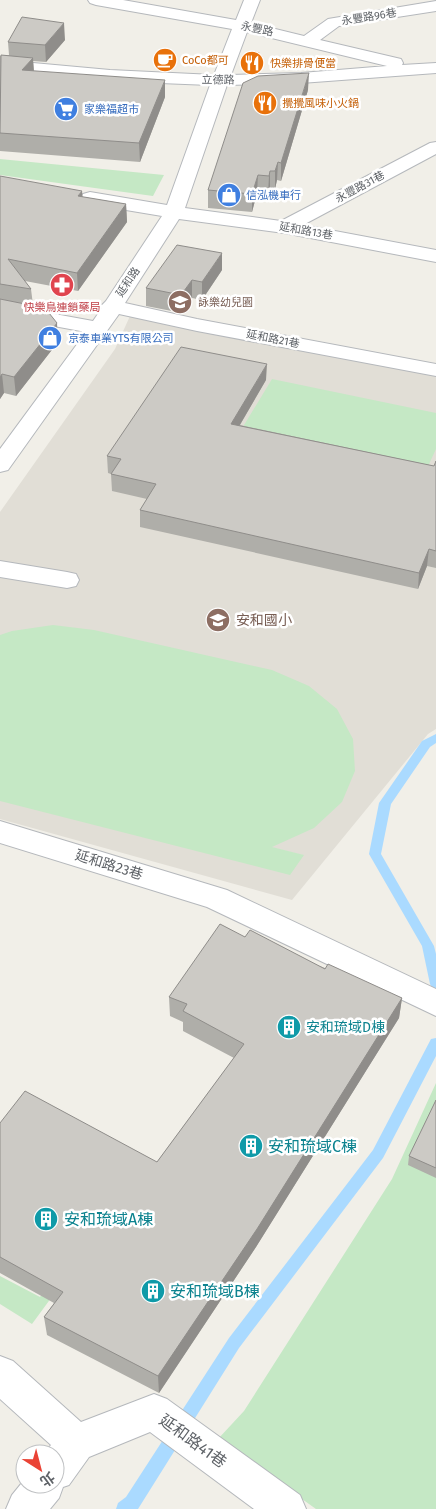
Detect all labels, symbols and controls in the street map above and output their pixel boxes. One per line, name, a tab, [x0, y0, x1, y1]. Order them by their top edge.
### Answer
street label: 永豐路96巷	[341, 6, 397, 28]
street label: 永豐路	[240, 19, 274, 39]
cafe icon: CoCo都可	[152, 47, 178, 73]
restaurant icon: 快樂排骨便當	[239, 50, 265, 76]
place label: CoCo都可	[182, 54, 229, 67]
place label: 快樂排骨便當	[270, 57, 336, 70]
street label: 立德路	[201, 73, 235, 87]
restaurant icon: 攪攪風味小火鍋	[252, 90, 278, 116]
supermarket icon: 家樂福超市	[53, 96, 79, 122]
place label: 攪攪風味小火鍋	[282, 97, 359, 110]
place label: 家樂福超市	[84, 103, 139, 116]
street label: 永豐路31巷	[333, 169, 387, 205]
shop icon: 信泓機車行	[216, 182, 242, 208]
place label: 信泓機車行	[246, 189, 301, 202]
street label: 延和路13巷	[278, 220, 334, 242]
street label: 延和路	[113, 265, 143, 299]
pharmacy icon: 快樂鳥連鎖藥局	[49, 272, 75, 298]
school or university icon: 詠樂幼兒園	[167, 289, 193, 315]
place label: 詠樂幼兒園	[198, 296, 253, 309]
place label: 快樂鳥連鎖藥局	[24, 301, 101, 314]
shop icon: 京泰車業YTS有限公司	[37, 325, 63, 351]
street label: 延和路21巷	[245, 327, 301, 351]
place label: 京泰車業YTS有限公司	[68, 332, 174, 345]
school or university icon: 安和國小	[205, 607, 231, 633]
place label: 安和國小	[236, 612, 292, 629]
street label: 延和路23巷	[73, 847, 145, 883]
building icon: 安和琉域D棟	[276, 1014, 302, 1040]
place label: 安和琉域D棟	[306, 1019, 385, 1036]
building icon: 安和琉域C棟	[238, 1133, 264, 1159]
place label: 安和琉域C棟	[268, 1137, 357, 1156]
building icon: 安和琉域A棟	[33, 1206, 59, 1232]
place label: 安和琉域A棟	[64, 1210, 153, 1229]
building icon: 安和琉域B棟	[140, 1278, 166, 1304]
place label: 安和琉域B棟	[170, 1282, 260, 1301]
street label: 延和路41巷	[156, 1410, 230, 1472]
north arrow	[15, 1444, 65, 1494]
text: 北	[37, 1468, 58, 1490]

